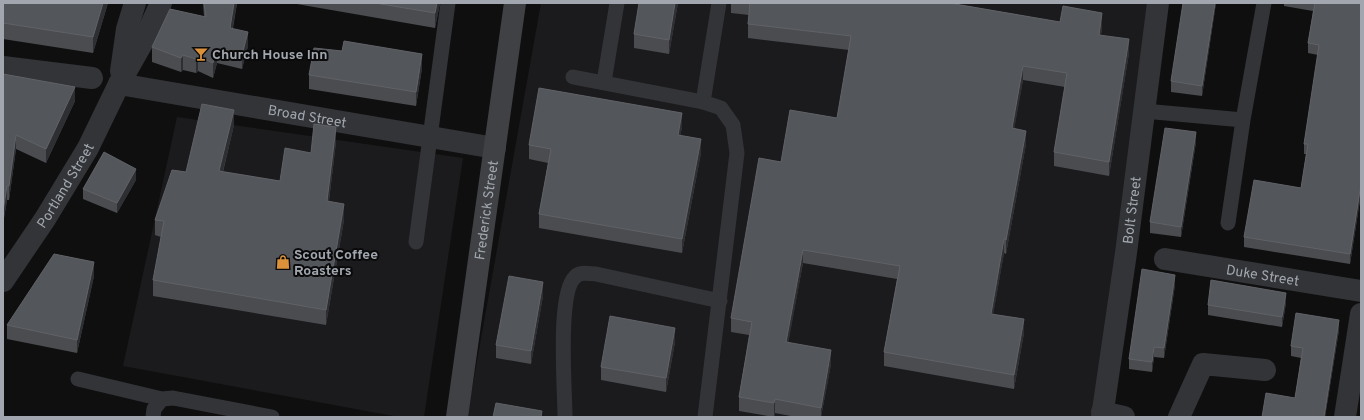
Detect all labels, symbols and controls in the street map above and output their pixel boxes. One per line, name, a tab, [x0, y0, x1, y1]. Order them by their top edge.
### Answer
bar icon: Church House Inn	[193, 46, 209, 62]
place label: Church House Inn	[212, 47, 328, 64]
street label: Broad Street	[266, 102, 348, 133]
street label: Portland Street	[34, 141, 99, 232]
street label: Frederick Street	[472, 159, 503, 261]
street label: Bolt Street	[1120, 175, 1146, 245]
place label: Scout Coffee Roasters	[294, 247, 378, 280]
shop icon: Scout Coffee Roasters	[275, 254, 291, 270]
street label: Duke Street	[1225, 262, 1300, 291]

